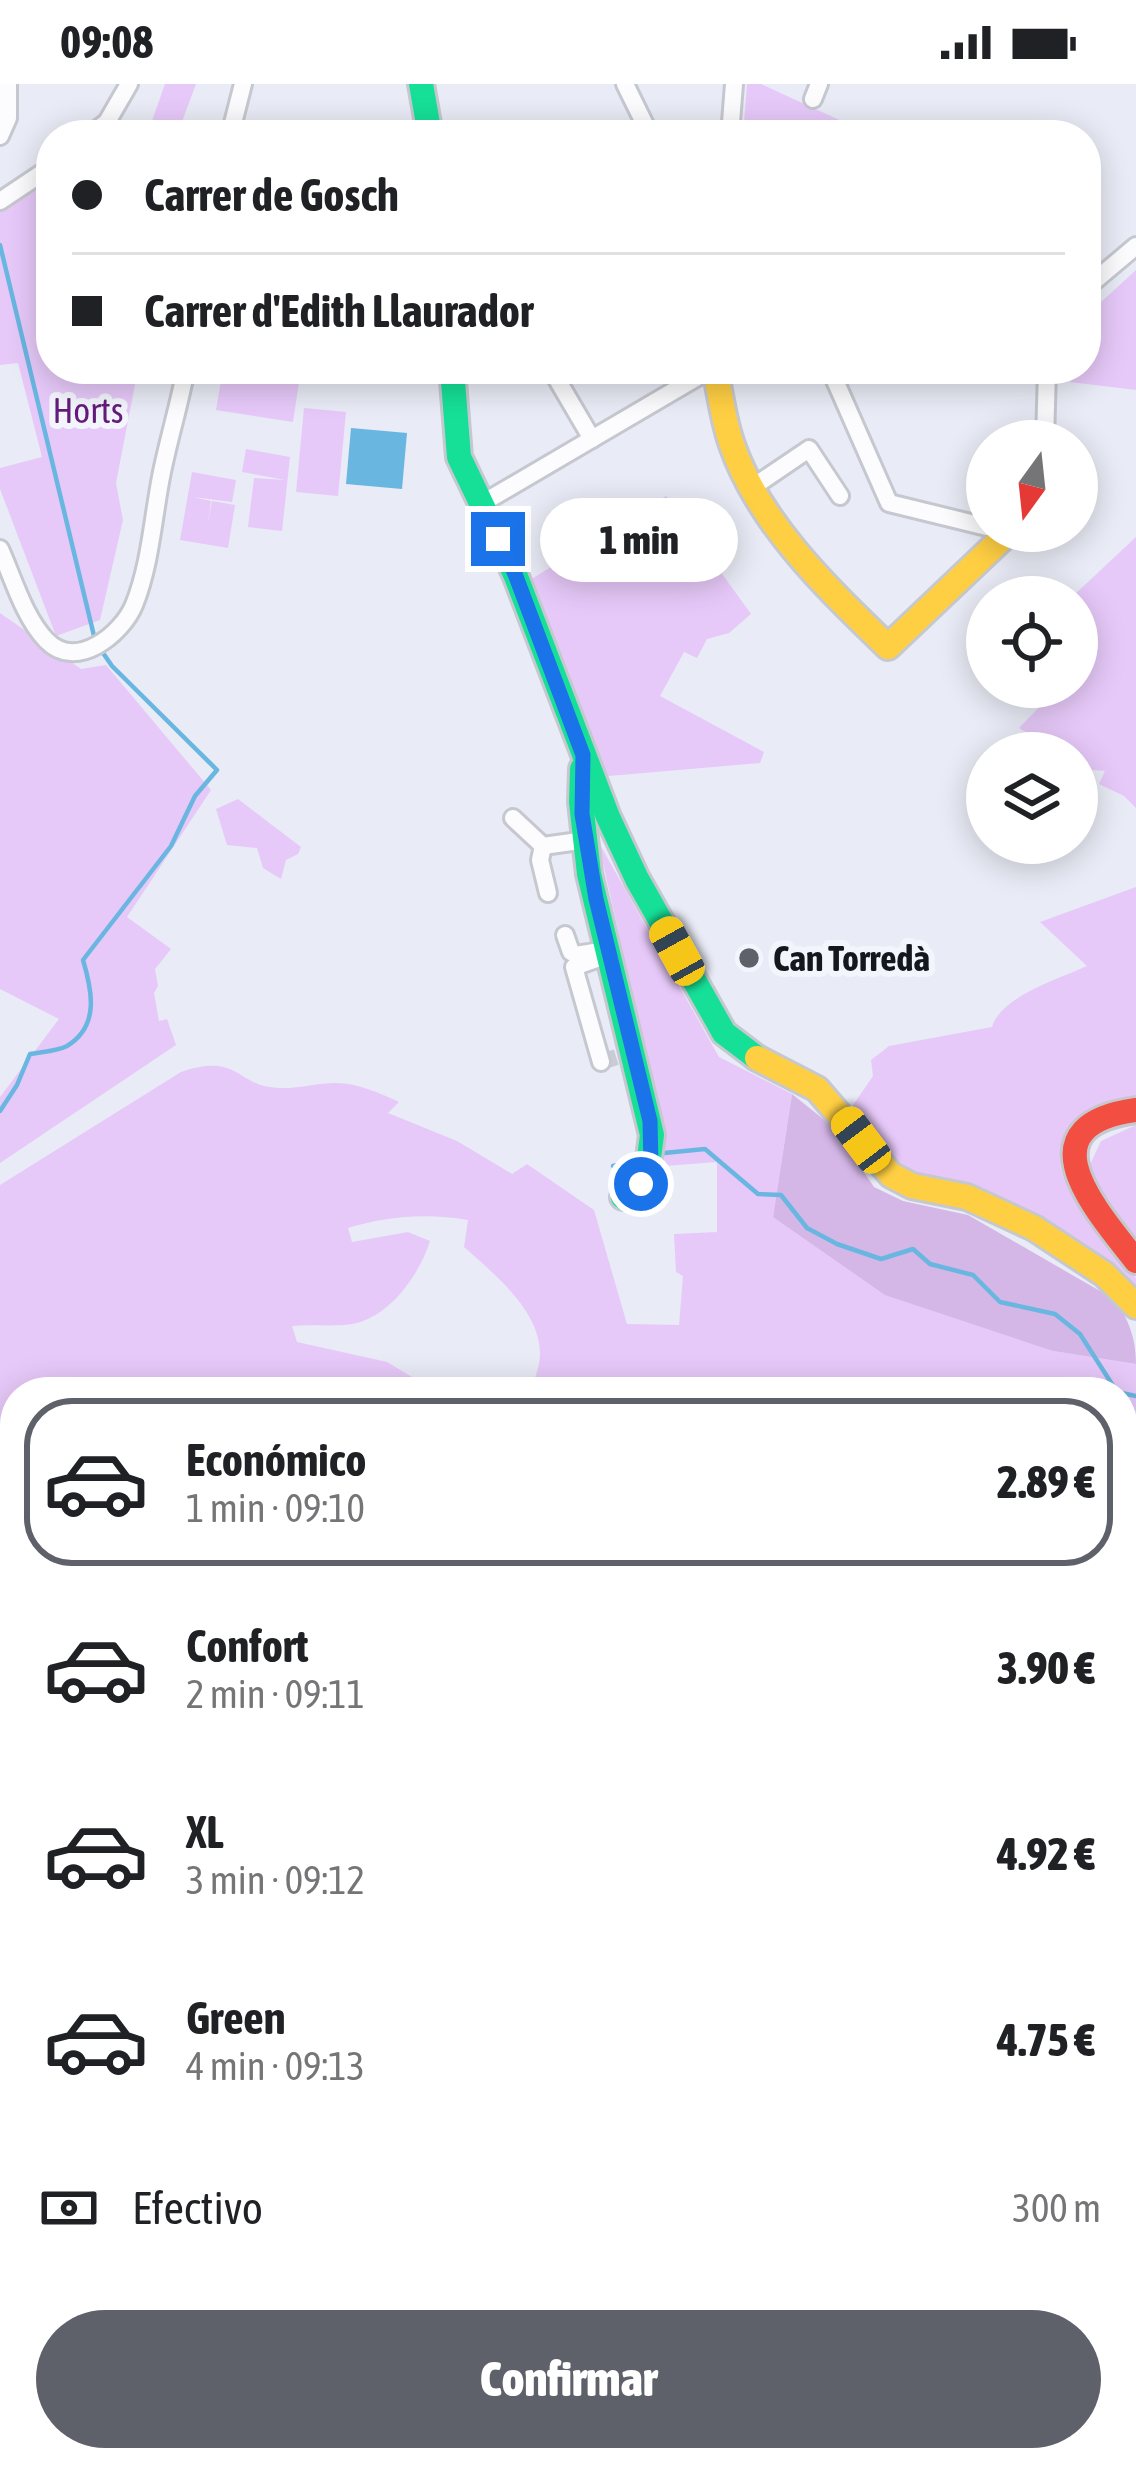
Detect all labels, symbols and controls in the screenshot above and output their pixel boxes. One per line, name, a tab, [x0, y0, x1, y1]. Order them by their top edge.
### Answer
text: 09:08	[60, 16, 154, 68]
text: Carrer de Gosch	[144, 169, 399, 221]
text: Carrer d'Edith Llaurador	[144, 285, 533, 337]
park label: Horts	[52, 389, 124, 431]
north arrow	[966, 420, 1098, 552]
map controls	[966, 420, 1098, 864]
callout: 1 min	[540, 497, 738, 581]
route end	[471, 512, 525, 566]
text: 1 min	[599, 518, 679, 562]
button: locate	[966, 576, 1098, 708]
button: layers	[966, 732, 1098, 864]
car	[644, 911, 710, 991]
place label: Can Torredà	[773, 937, 930, 979]
marker: Can Torredà	[736, 945, 762, 971]
car	[825, 1100, 897, 1180]
route start	[614, 1157, 668, 1211]
icon: car	[42, 1428, 150, 1536]
text: Económico	[186, 1434, 367, 1486]
text: 2.89 €	[997, 1456, 1095, 1508]
text: 1 min · 09:10	[186, 1486, 365, 1530]
icon: car	[42, 1614, 150, 1722]
text: Confort	[186, 1620, 309, 1672]
text: 3.90 €	[997, 1642, 1095, 1694]
text: 2 min · 09:11	[186, 1672, 365, 1716]
icon: car	[42, 1800, 150, 1908]
text: XL	[186, 1806, 224, 1858]
text: 4.92 €	[997, 1828, 1095, 1880]
text: 3 min · 09:12	[186, 1858, 365, 1902]
icon: car	[42, 1986, 150, 2094]
text: Green	[186, 1992, 286, 2044]
text: 4.75 €	[997, 2014, 1095, 2066]
text: 4 min · 09:13	[186, 2044, 365, 2088]
icon: cash	[36, 2175, 102, 2241]
text: Efectivo	[132, 2182, 263, 2234]
text: 300 m	[1013, 2186, 1101, 2230]
button: Confirmar	[36, 2310, 1101, 2448]

